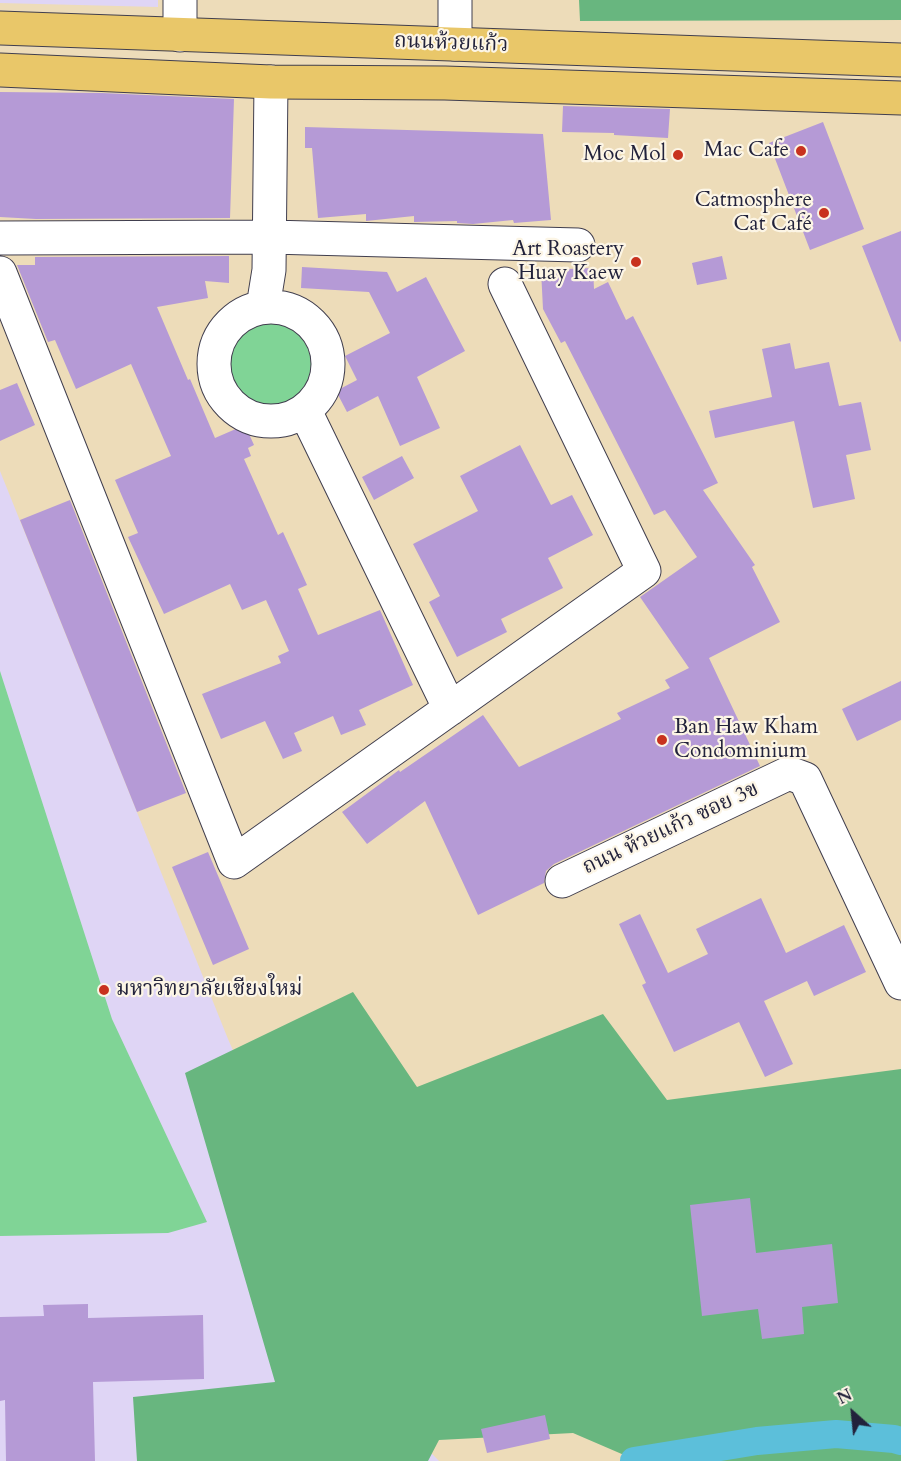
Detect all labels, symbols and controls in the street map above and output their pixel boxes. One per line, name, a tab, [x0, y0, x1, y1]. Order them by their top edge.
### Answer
street label: ถนนห้วยแก้ว	[393, 29, 509, 59]
place label: Mac Cafe	[704, 138, 789, 164]
place label: Moc Mol	[583, 142, 666, 168]
marker: Mac Cafe	[794, 144, 808, 158]
marker: Moc Mol	[671, 148, 685, 162]
place label: Catmosphere Cat Café	[695, 188, 812, 238]
marker: Catmosphere Cat Café	[817, 206, 831, 220]
place label: Art Roastery Huay Kaew	[512, 237, 624, 287]
marker: Art Roastery Huay Kaew	[629, 255, 643, 269]
place label: Ban Haw Kham Condominium	[674, 715, 818, 765]
marker: Ban Haw Kham Condominium	[655, 733, 669, 747]
street label: ถนน ห้วยแก้ว ซอย 3ข	[579, 777, 763, 881]
place label: มหาวิทยาลัยเชียงใหม่	[116, 977, 302, 1003]
marker: มหาวิทยาลัยเชียงใหม่	[97, 983, 111, 997]
north arrow	[823, 1383, 883, 1443]
text: N	[834, 1384, 856, 1410]

